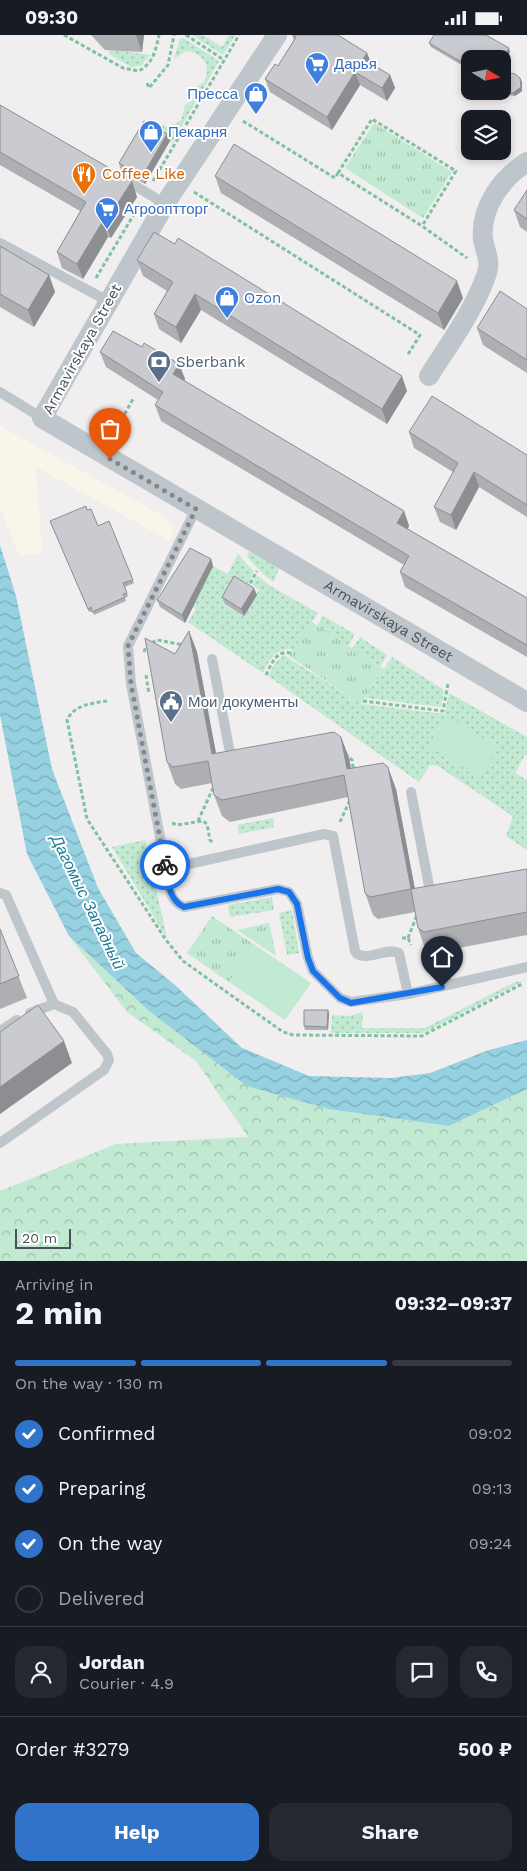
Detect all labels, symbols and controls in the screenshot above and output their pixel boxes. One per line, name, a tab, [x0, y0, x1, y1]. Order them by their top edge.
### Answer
text: 09:30	[25, 6, 78, 29]
north arrow	[461, 50, 511, 100]
map controls	[461, 50, 511, 160]
supermarket icon: Дарья	[304, 51, 330, 85]
place label: Дарья	[334, 55, 377, 73]
shop icon: Пресса	[243, 81, 269, 115]
place label: Пресса	[187, 85, 239, 103]
button: layers	[461, 110, 511, 160]
shop icon: Пекарня	[138, 119, 164, 153]
place label: Пекарня	[168, 123, 227, 141]
restaurant icon: Coffee Like	[71, 161, 97, 195]
place label: Coffee Like	[102, 165, 185, 183]
supermarket icon: Агрооптторг	[94, 196, 120, 230]
place label: Агрооптторг	[124, 200, 209, 218]
street label: Armavirskaya Street	[39, 280, 126, 417]
shop icon: Ozon	[214, 285, 240, 319]
place label: Ozon	[244, 289, 281, 307]
bank icon: Sberbank	[146, 349, 172, 383]
place label: Sberbank	[176, 353, 246, 371]
pin	[89, 408, 131, 459]
icon: bag	[96, 415, 124, 443]
street label: Armavirskaya Street	[321, 576, 457, 666]
public building icon: Мои документы	[158, 689, 184, 723]
place label: Мои документы	[188, 693, 298, 711]
water label: Дагомыс Западный	[46, 830, 129, 973]
courier	[140, 840, 190, 890]
icon: bike	[151, 851, 179, 879]
pin	[421, 936, 463, 987]
icon: home	[428, 943, 456, 971]
scale bar	[15, 1226, 71, 1249]
text: 20 m	[22, 1230, 57, 1246]
text: Arriving in	[15, 1275, 93, 1294]
text: 09:32–09:37	[395, 1292, 512, 1315]
text: 2 min	[15, 1294, 103, 1332]
text: On the way · 130 m	[15, 1374, 163, 1393]
icon: check	[15, 1420, 43, 1448]
text: Confirmed	[58, 1422, 155, 1445]
text: 09:02	[468, 1424, 512, 1443]
icon: check	[15, 1475, 43, 1503]
text: Preparing	[58, 1477, 145, 1500]
text: 09:13	[472, 1479, 512, 1498]
icon: check	[15, 1530, 43, 1558]
text: On the way	[58, 1532, 162, 1555]
text: 09:24	[469, 1534, 512, 1553]
text: Delivered	[58, 1587, 145, 1610]
button: person	[15, 1646, 67, 1698]
button: chat	[396, 1646, 448, 1698]
button: phone	[460, 1646, 512, 1698]
text: Jordan	[79, 1651, 145, 1674]
text: Courier · 4.9	[79, 1674, 174, 1693]
text: Order #3279	[15, 1738, 130, 1761]
text: 500 ₽	[458, 1738, 512, 1761]
button: Help	[15, 1803, 259, 1861]
button: Share	[269, 1803, 512, 1861]

